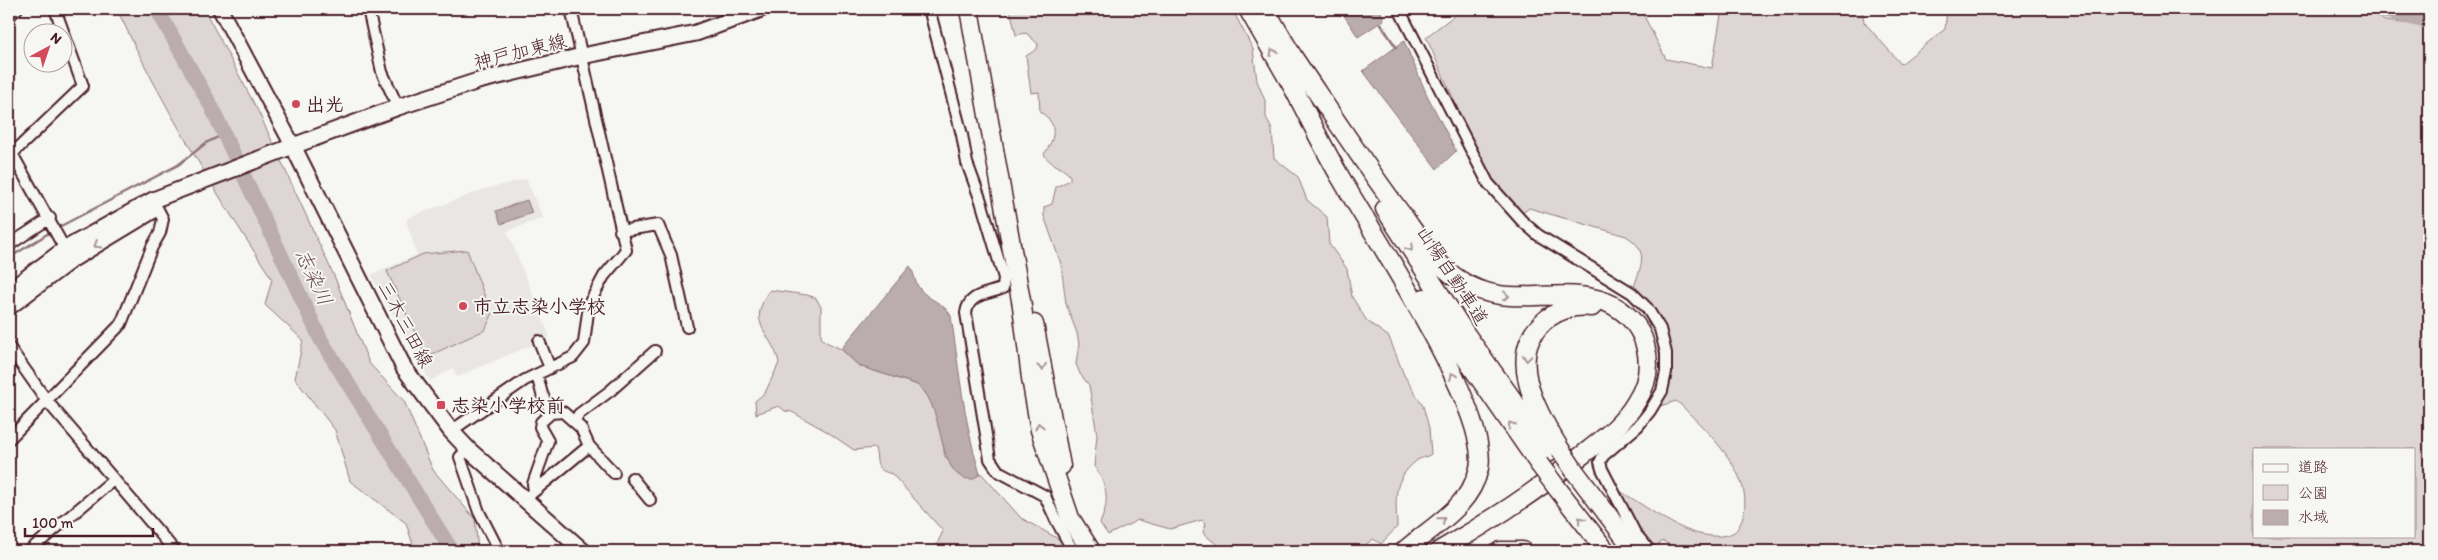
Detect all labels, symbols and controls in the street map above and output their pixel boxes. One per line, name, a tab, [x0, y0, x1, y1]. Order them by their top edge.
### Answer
north arrow	[22, 22, 72, 72]
text: N	[47, 29, 65, 48]
street label: 神戸加東線	[471, 29, 569, 74]
one-way arrow	[1269, 48, 1279, 57]
place label: 出光	[306, 93, 344, 116]
marker: 出光	[290, 98, 302, 110]
street label: 山陽自動車道	[1412, 221, 1493, 329]
one-way arrow	[93, 238, 102, 248]
one-way arrow	[1403, 243, 1413, 252]
water label: 志染川	[290, 245, 338, 309]
street label: 三木三田線	[373, 277, 438, 372]
one-way arrow	[1503, 290, 1511, 301]
place label: 市立志染小学校	[473, 295, 606, 318]
marker: 市立志染小学校	[457, 300, 469, 312]
one-way arrow	[1521, 355, 1532, 363]
one-way arrow	[1037, 362, 1047, 371]
one-way arrow	[1449, 372, 1459, 381]
place label: 志染小学校前	[451, 394, 565, 417]
marker: 志染小学校前	[435, 399, 447, 411]
one-way arrow	[1508, 421, 1517, 431]
one-way arrow	[1034, 422, 1045, 431]
legend	[2253, 448, 2416, 538]
text: 道路	[2298, 458, 2328, 476]
text: 公園	[2298, 484, 2328, 502]
scale bar	[25, 505, 152, 537]
text: 水域	[2298, 508, 2328, 526]
text: 100 m	[32, 514, 74, 532]
one-way arrow	[1578, 516, 1587, 525]
one-way arrow	[1436, 518, 1445, 526]

